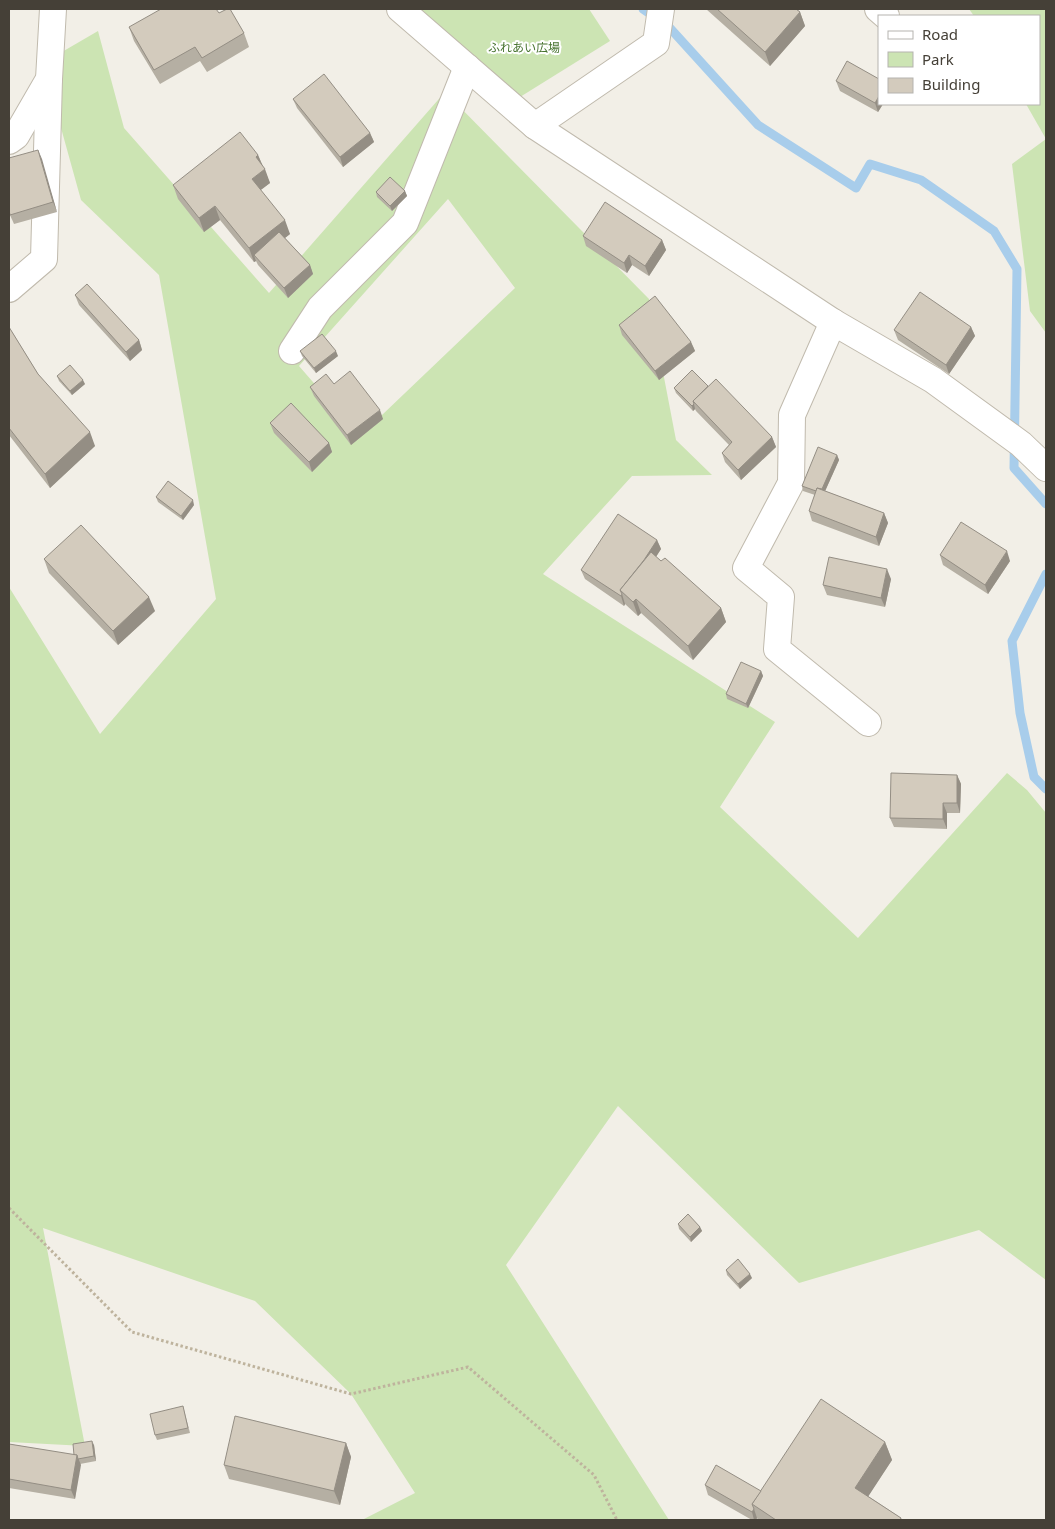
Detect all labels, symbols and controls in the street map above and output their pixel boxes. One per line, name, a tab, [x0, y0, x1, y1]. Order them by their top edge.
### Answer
legend	[878, 15, 1040, 105]
text: Road	[922, 24, 958, 44]
park label: ふれあい広場	[488, 39, 560, 56]
text: Park	[922, 49, 954, 69]
text: Building	[922, 74, 980, 94]

